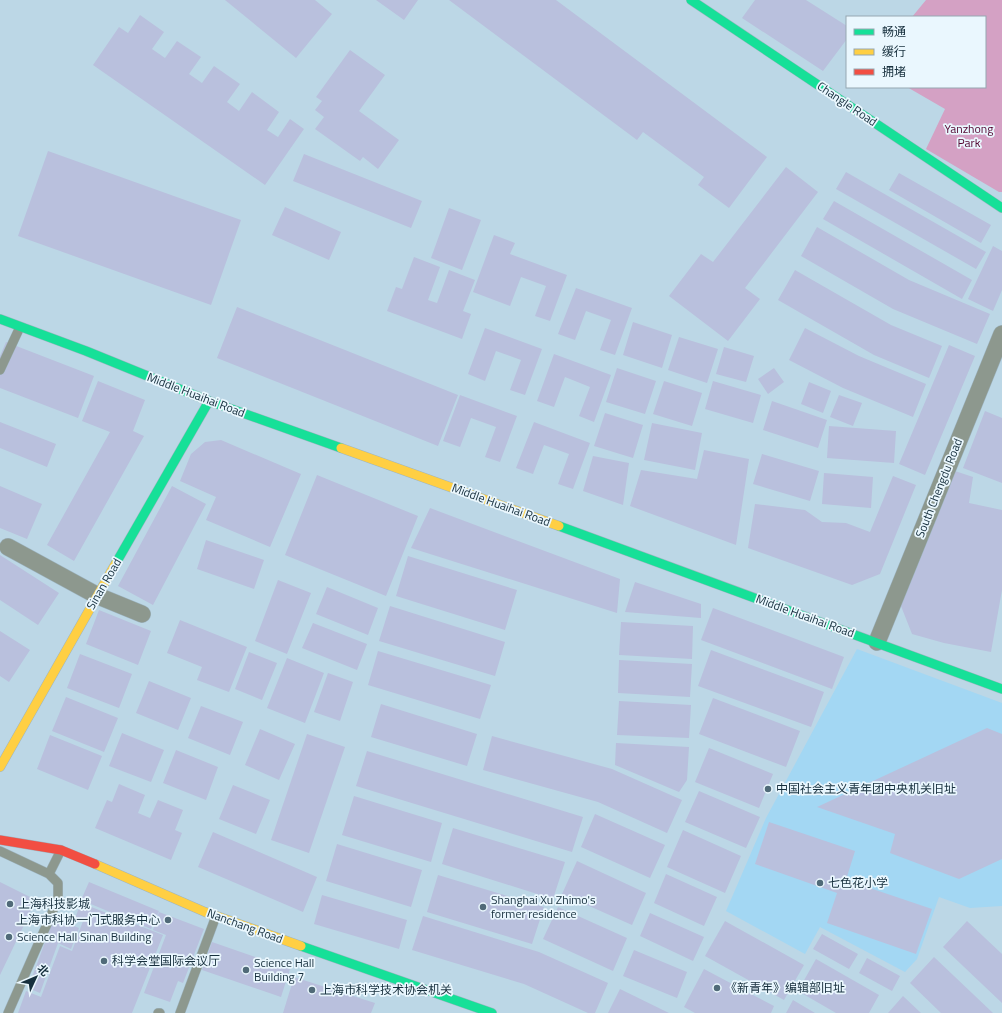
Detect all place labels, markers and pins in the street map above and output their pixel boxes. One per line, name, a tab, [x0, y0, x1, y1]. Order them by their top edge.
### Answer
place label: 中国社会主义青年团中央机关旧址	[776, 779, 956, 798]
marker: 中国社会主义青年团中央机关旧址	[763, 784, 773, 794]
place label: 七色花小学	[828, 873, 888, 892]
marker: 七色花小学	[815, 878, 825, 888]
place label: Shanghai Xu Zhimo's former residence	[491, 890, 596, 923]
place label: 上海科技影城	[18, 894, 90, 913]
marker: 上海科技影城	[5, 899, 15, 909]
marker: Shanghai Xu Zhimo's former residence	[478, 902, 488, 912]
place label: 上海市科协一门式服务中心	[16, 910, 160, 929]
marker: 上海市科协一门式服务中心	[163, 915, 173, 925]
place label: Science Hall Sinan Building	[17, 927, 151, 946]
marker: Science Hall Sinan Building	[4, 932, 14, 942]
place label: 科学会堂国际会议厅	[112, 951, 220, 970]
place label: Science Hall Building 7	[254, 953, 314, 986]
marker: 科学会堂国际会议厅	[99, 956, 109, 966]
marker: Science Hall Building 7	[241, 965, 251, 975]
place label: 《新青年》编辑部旧址	[725, 978, 845, 997]
place label: 上海市科学技术协会机关	[320, 980, 452, 999]
marker: 《新青年》编辑部旧址	[712, 983, 722, 993]
marker: 上海市科学技术协会机关	[307, 985, 317, 995]

